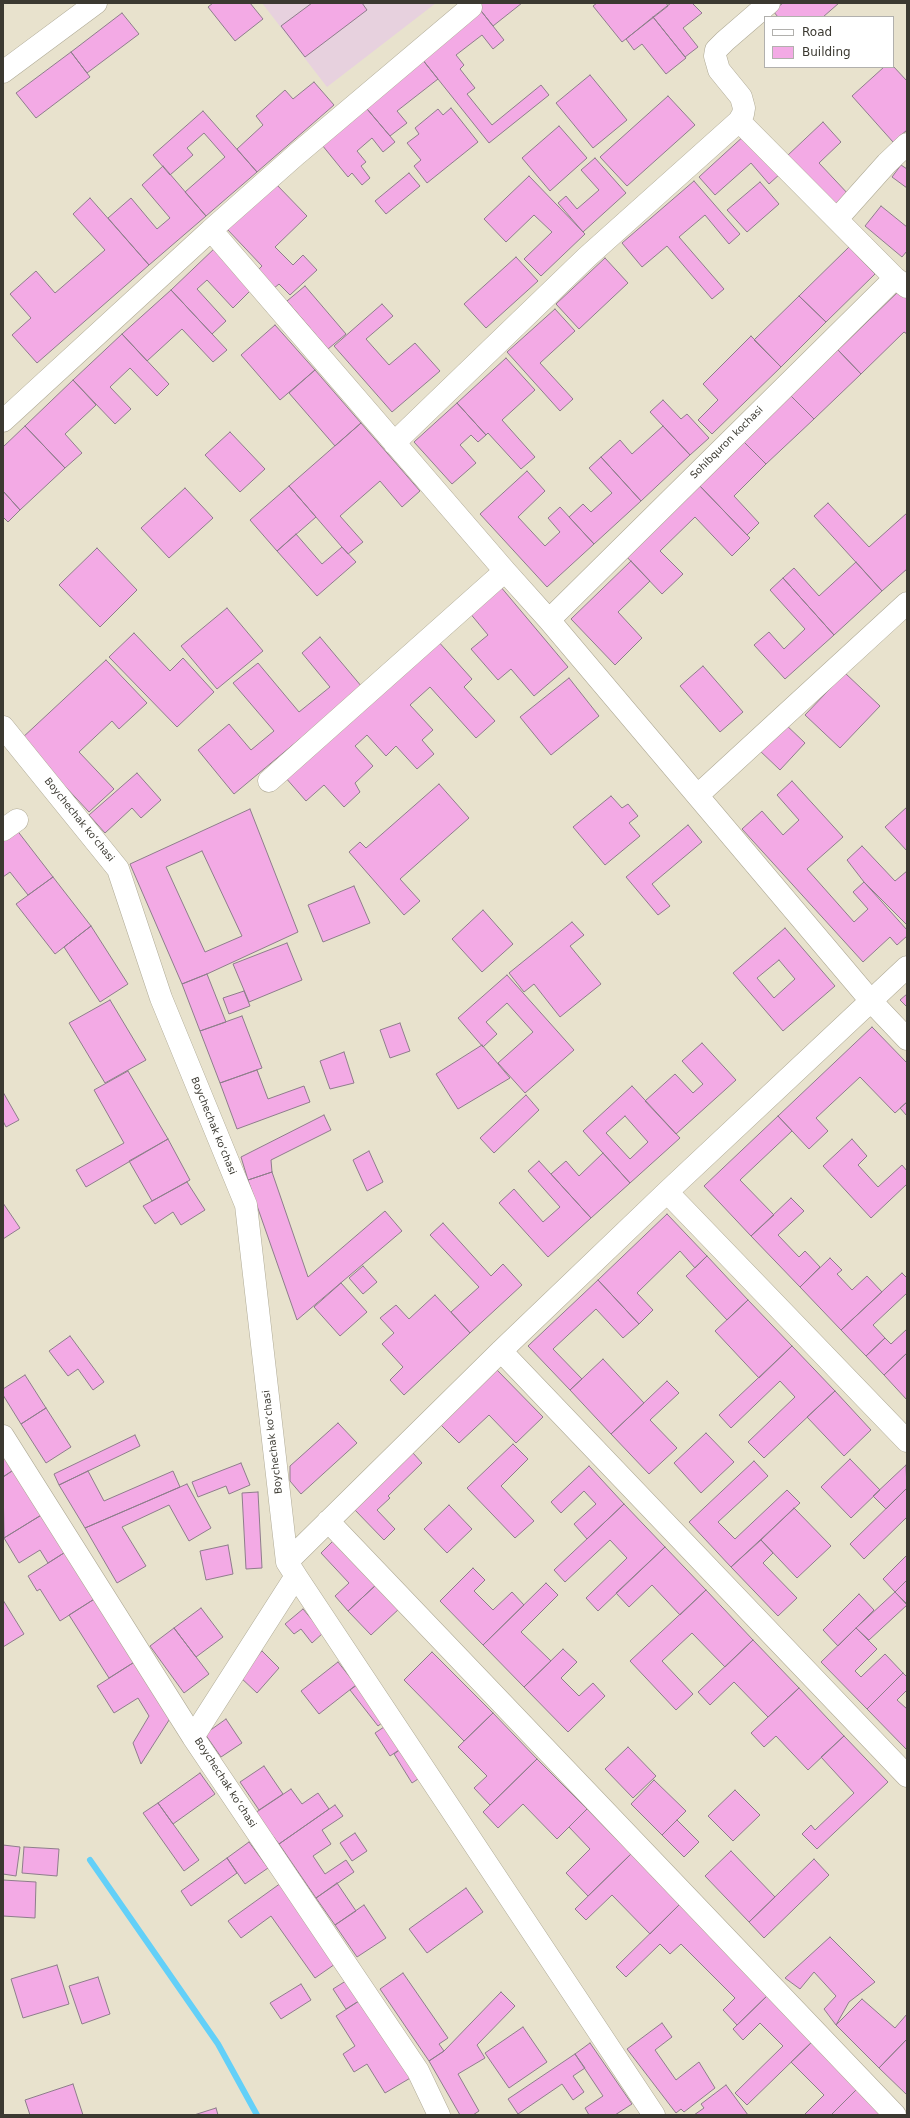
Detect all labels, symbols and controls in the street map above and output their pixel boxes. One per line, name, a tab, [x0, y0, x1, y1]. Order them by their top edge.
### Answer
legend	[764, 16, 894, 68]
text: Road	[802, 25, 832, 39]
text: Building	[802, 45, 851, 59]
street label: Sohibquron kochasi	[688, 404, 766, 482]
street label: Boychechak koʻchasi	[41, 776, 117, 864]
street label: Boychechak koʻchasi	[188, 1075, 238, 1177]
street label: Boychechak koʻchasi	[261, 1389, 285, 1495]
street label: Boychechak koʻchasi	[192, 1736, 258, 1830]

